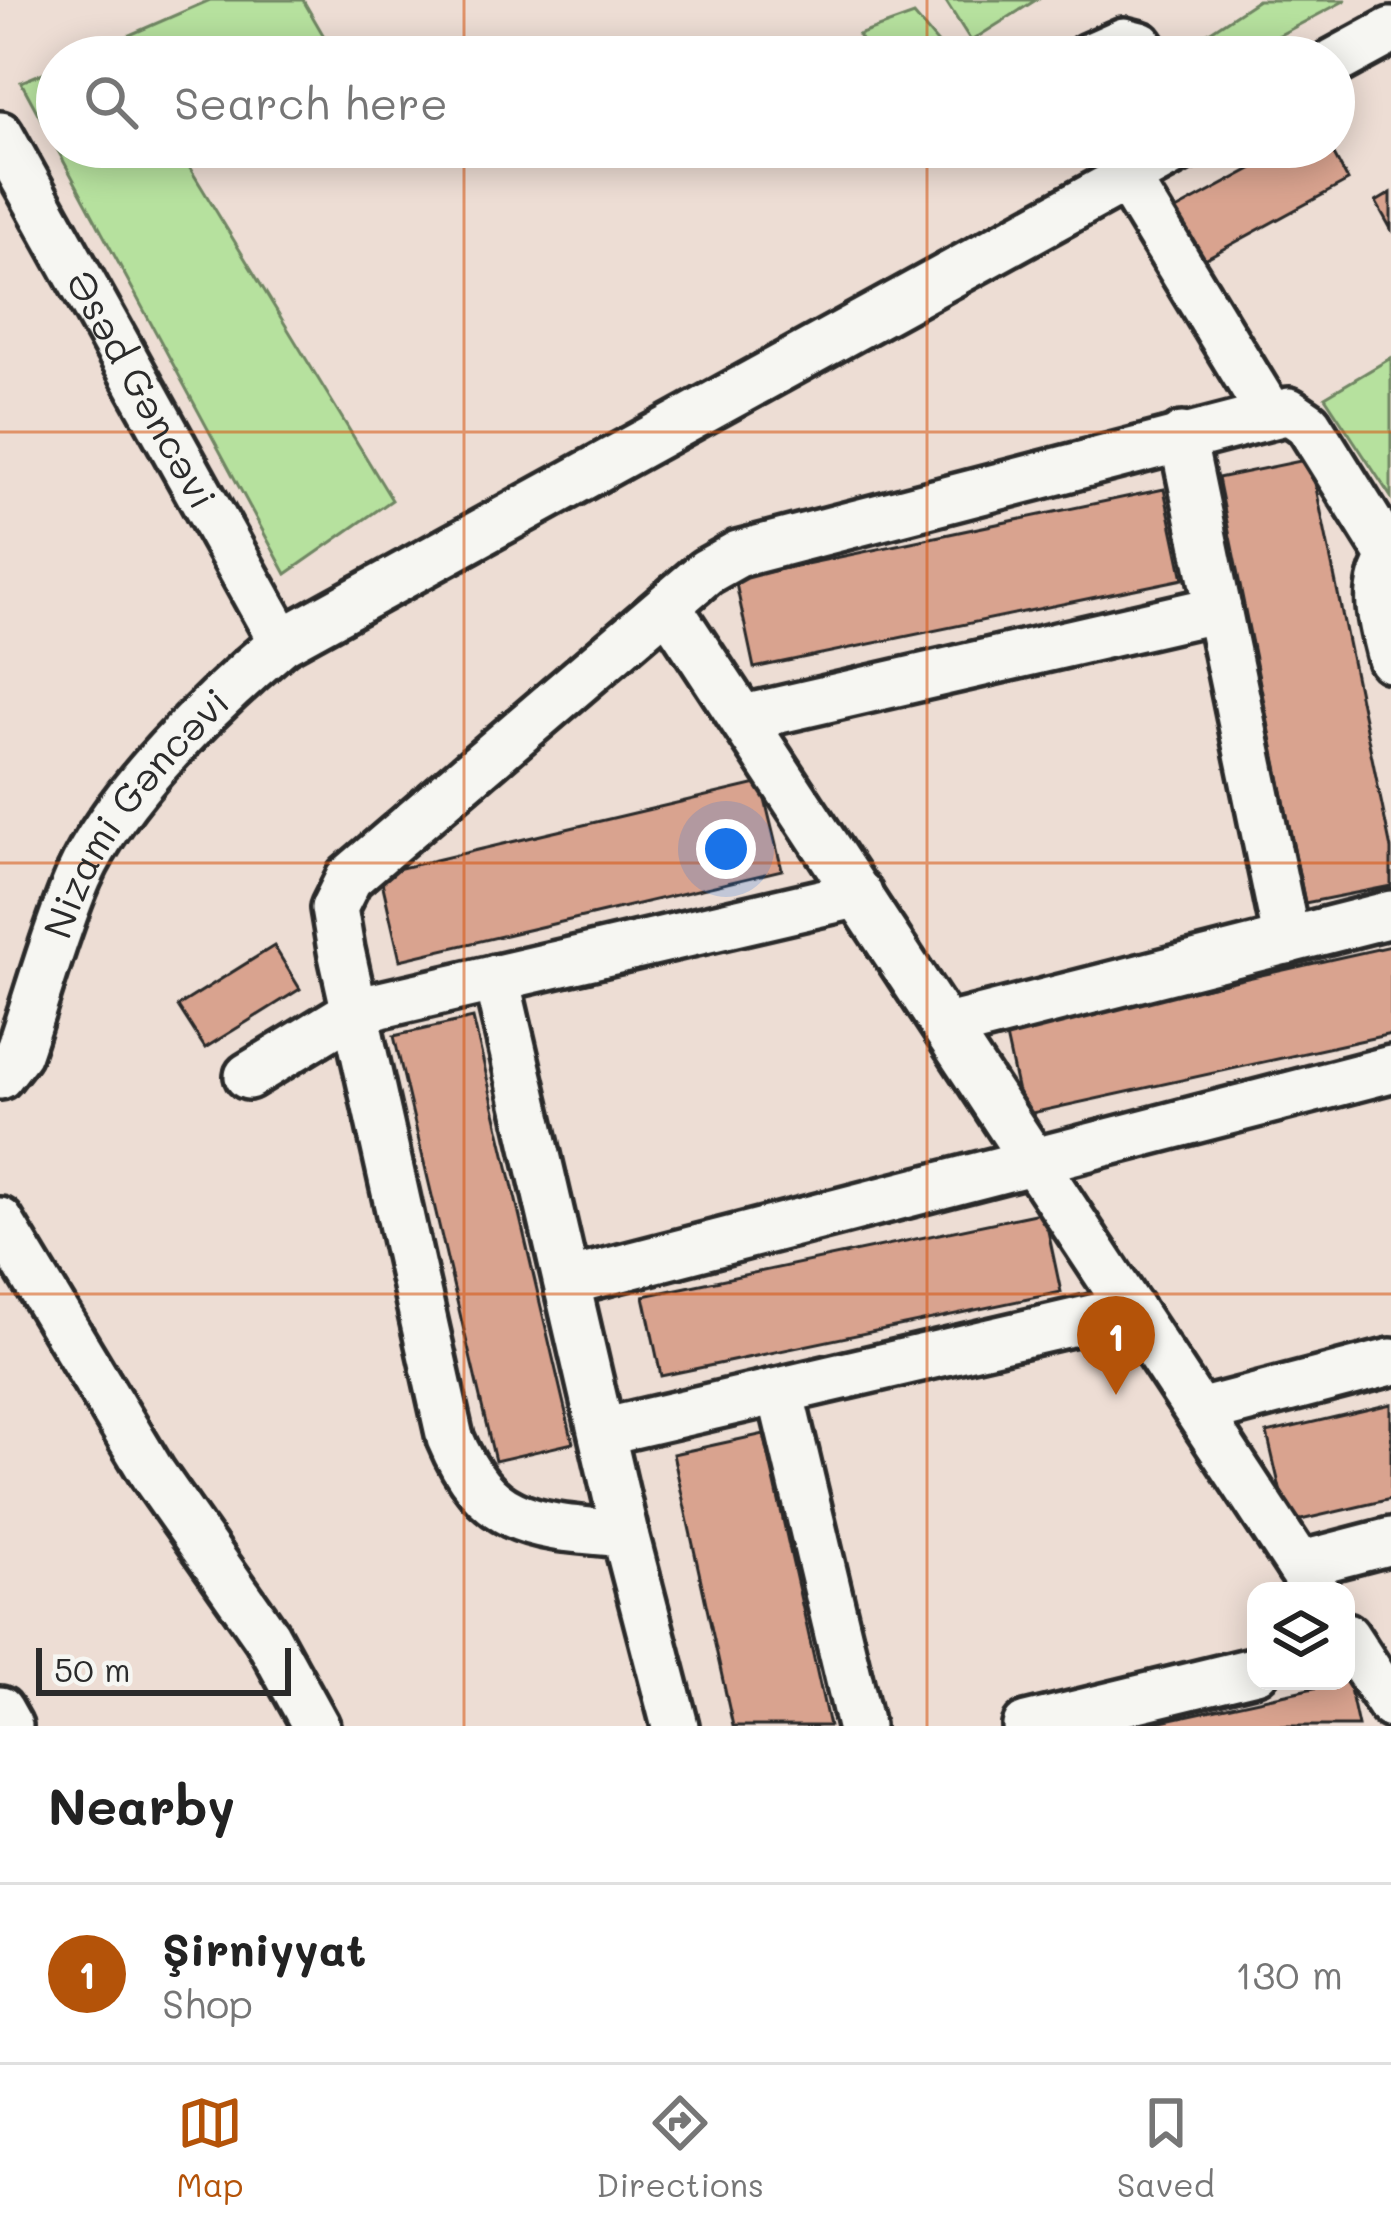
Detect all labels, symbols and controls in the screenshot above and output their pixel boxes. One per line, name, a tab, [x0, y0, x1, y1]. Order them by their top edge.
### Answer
search box	[36, 36, 1355, 168]
icon: search	[78, 69, 144, 135]
text: Search here	[174, 73, 448, 131]
street label: Əsəd Gəncəvi	[56, 260, 230, 517]
street label: Nizami Gəncəvi	[30, 676, 239, 944]
your location	[696, 819, 756, 879]
pin: 1	[1077, 1296, 1155, 1395]
map controls	[1247, 1582, 1355, 1690]
button: layers	[1247, 1582, 1355, 1690]
scale bar	[36, 1642, 291, 1695]
text: 50 m	[54, 1647, 130, 1690]
text: Nearby	[48, 1771, 235, 1838]
text: Şirniyyat	[162, 1919, 366, 1977]
text: 1	[78, 1948, 96, 1999]
text: 130 m	[1235, 1948, 1343, 1999]
text: Shop	[162, 1977, 253, 2028]
tab: Map	[176, 2090, 244, 2205]
tab: Directions	[596, 2090, 764, 2205]
tab: Saved	[1117, 2090, 1215, 2205]

